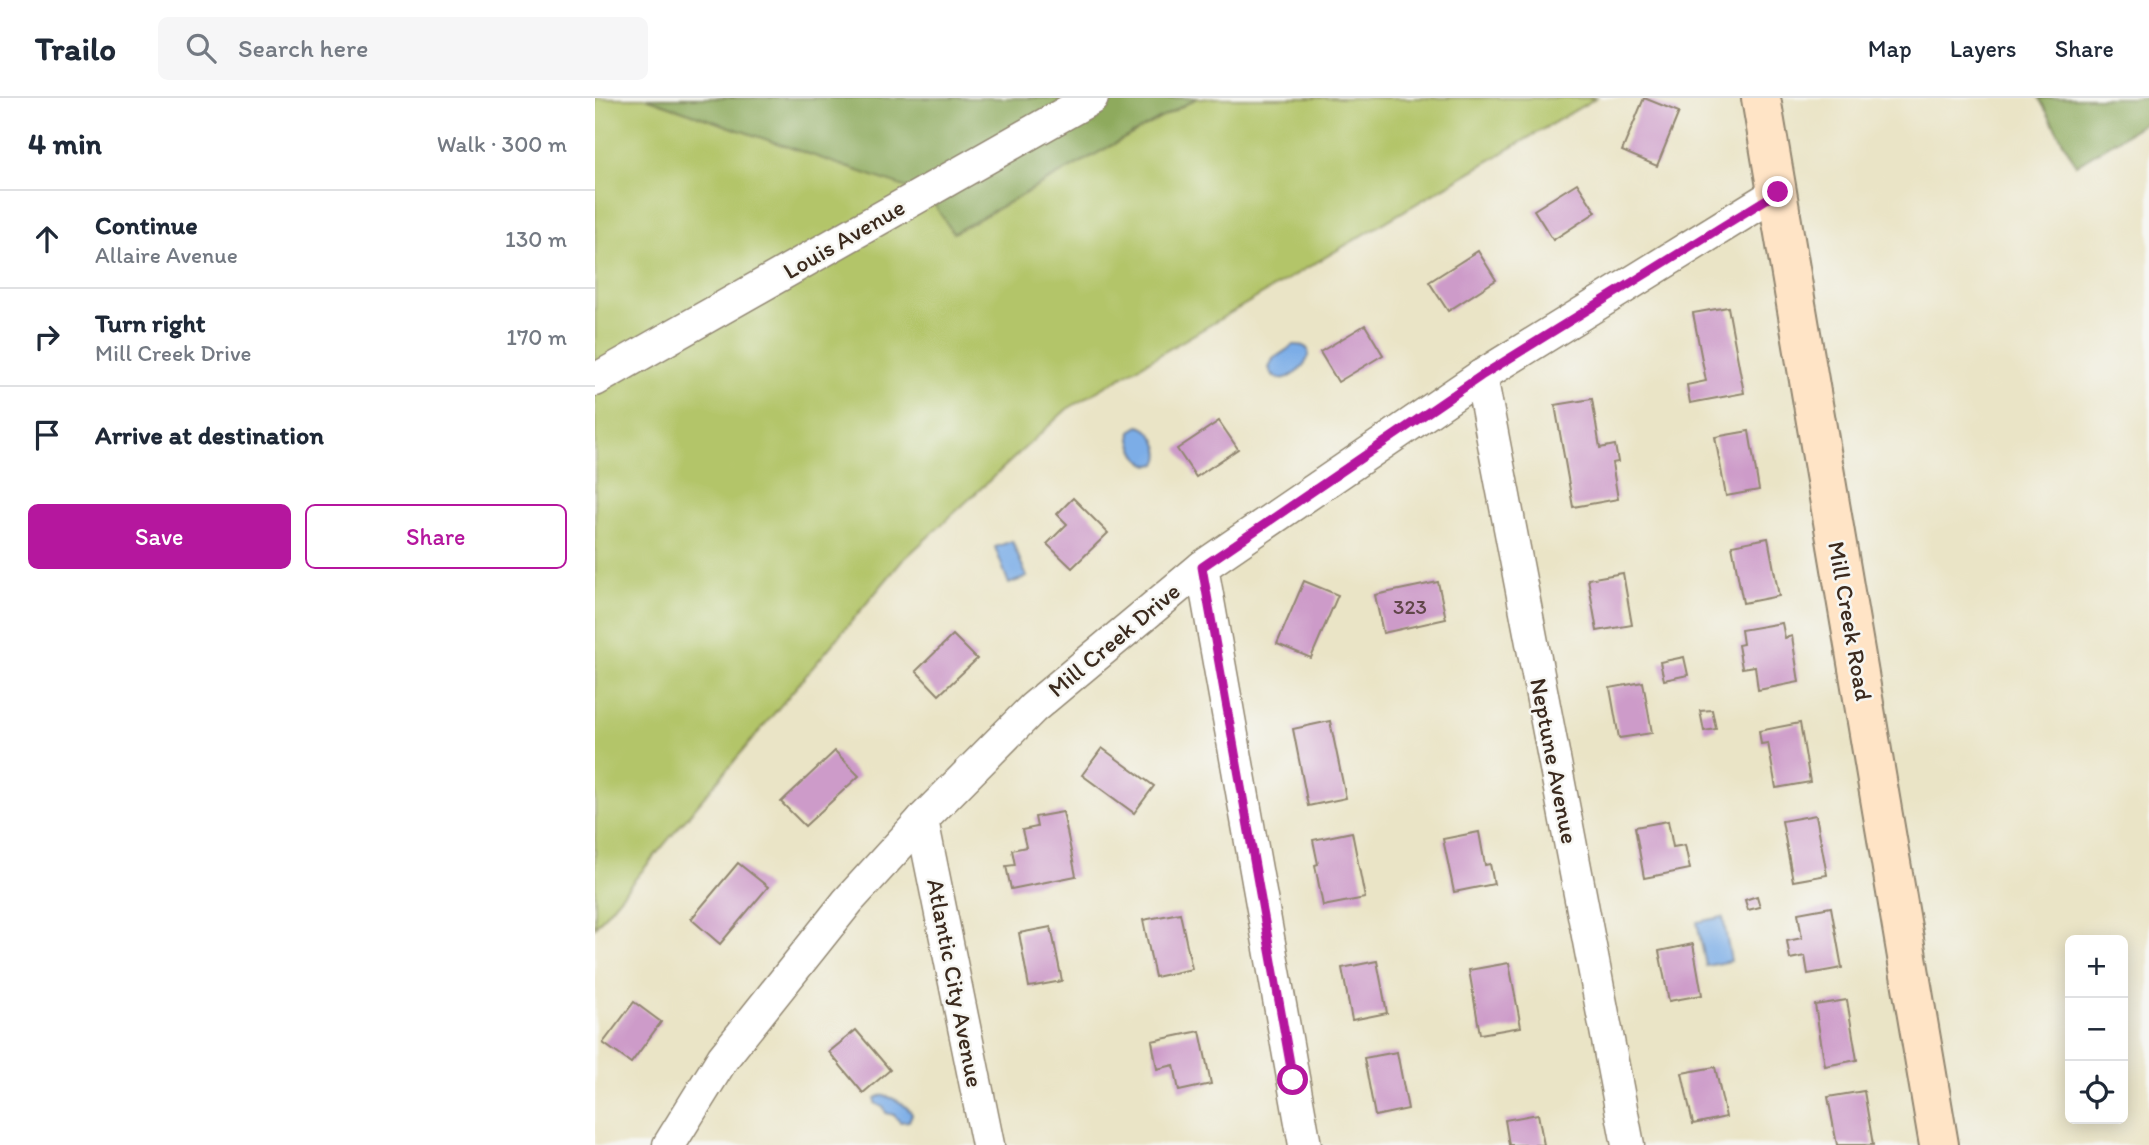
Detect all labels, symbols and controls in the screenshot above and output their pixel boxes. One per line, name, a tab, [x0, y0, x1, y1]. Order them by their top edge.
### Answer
search box	[158, 17, 648, 80]
text: Trailo	[35, 29, 116, 68]
icon: search	[182, 29, 220, 67]
text: Search here	[238, 32, 368, 64]
text: Map	[1868, 34, 1912, 63]
text: Layers	[1950, 34, 2017, 63]
text: Share	[2055, 34, 2114, 63]
text: 4 min	[28, 125, 102, 162]
text: Walk · 300 m	[437, 130, 567, 158]
route end	[1762, 176, 1793, 207]
street label: Louis Avenue	[778, 192, 910, 285]
text: Continue	[95, 209, 198, 241]
icon: ahead	[28, 220, 66, 258]
text: 130 m	[505, 225, 567, 253]
text: Allaire Avenue	[95, 241, 238, 269]
text: Turn right	[95, 307, 206, 339]
icon: right	[28, 318, 66, 356]
text: 170 m	[506, 323, 567, 351]
text: Mill Creek Drive	[95, 339, 252, 367]
icon: arrive	[28, 416, 66, 454]
text: Arrive at destination	[95, 419, 324, 451]
button: Save	[28, 504, 291, 569]
button: Share	[305, 504, 567, 569]
street label: Mill Creek Road	[1822, 539, 1879, 703]
street label: Mill Creek Drive	[1042, 576, 1186, 703]
house number: 323	[1393, 594, 1427, 619]
street label: Neptune Avenue	[1524, 676, 1585, 846]
street label: Atlantic City Avenue	[921, 876, 990, 1090]
map controls	[2065, 935, 2128, 1124]
button: +	[2065, 935, 2128, 998]
button: −	[2065, 998, 2128, 1061]
button: locate	[2065, 1061, 2128, 1124]
route start	[1277, 1064, 1308, 1095]

